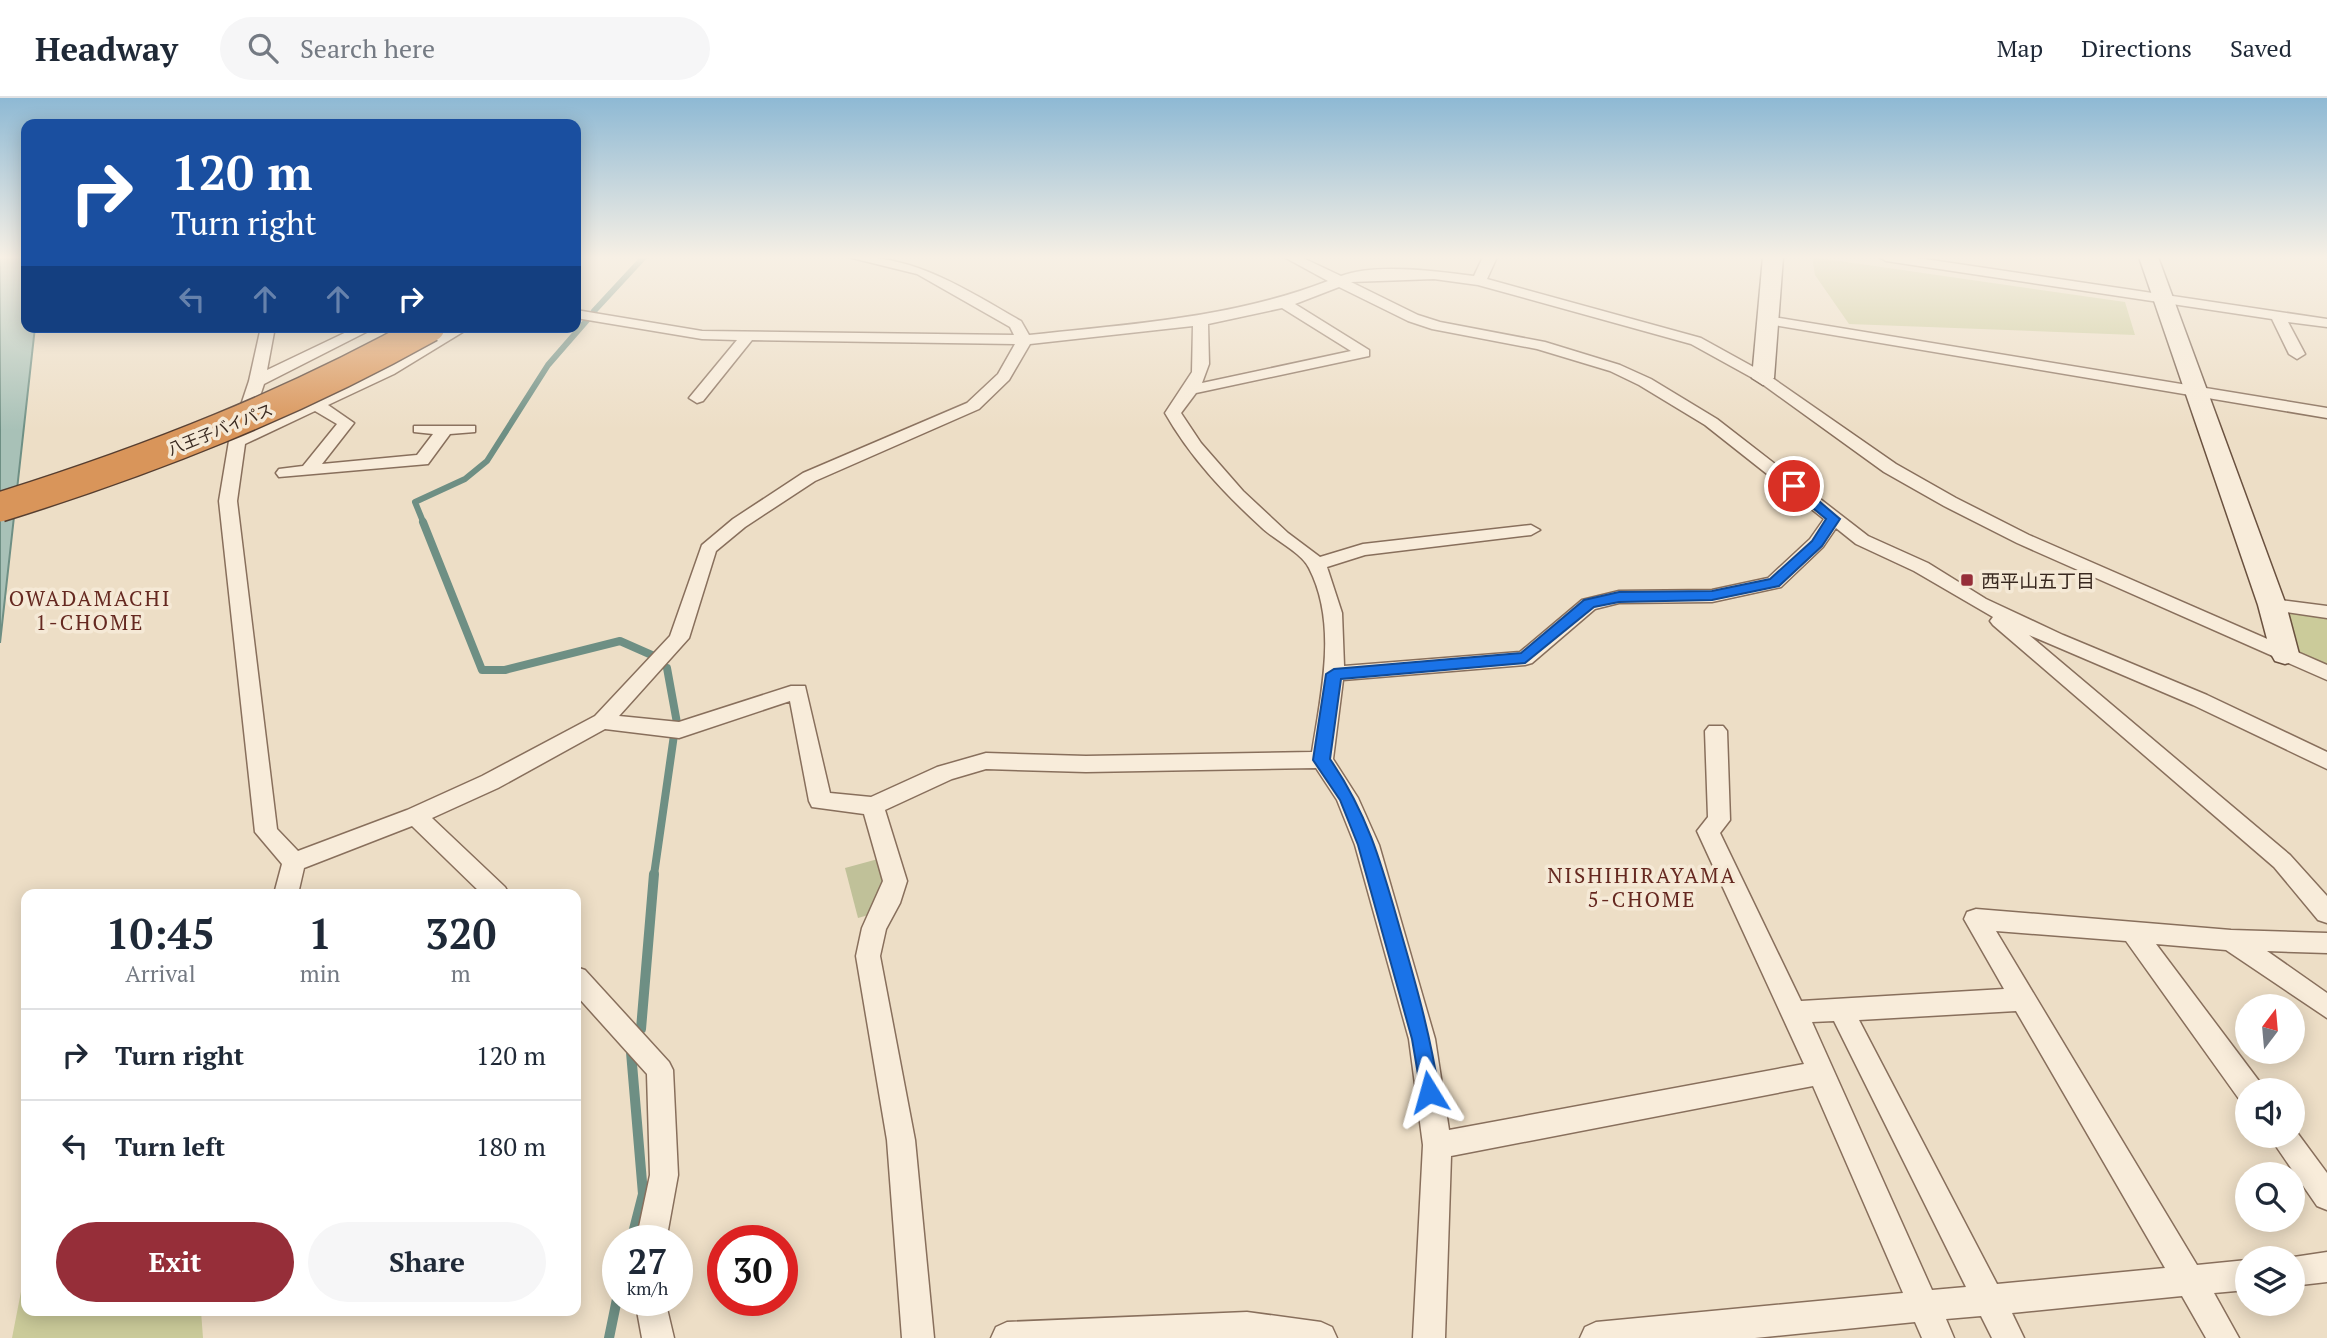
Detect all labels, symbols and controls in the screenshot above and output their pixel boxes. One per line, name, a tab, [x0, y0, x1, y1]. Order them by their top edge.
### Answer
search box	[220, 17, 710, 80]
text: Headway	[35, 27, 178, 70]
icon: search	[244, 29, 282, 67]
text: Search here	[300, 31, 435, 65]
text: Map	[1997, 32, 2043, 64]
text: Directions	[2081, 32, 2192, 64]
text: Saved	[2230, 32, 2292, 64]
text: 120 m	[171, 139, 313, 204]
icon: right	[56, 147, 147, 238]
text: Turn right	[171, 202, 317, 244]
icon: left	[173, 280, 211, 318]
icon: ahead	[246, 280, 284, 318]
icon: ahead	[319, 280, 357, 318]
icon: right	[392, 280, 430, 318]
street label: 八王子バイパス	[164, 398, 276, 460]
pin	[1764, 456, 1824, 516]
icon: arrive	[1775, 467, 1813, 505]
place label: 西平山五丁目	[1981, 568, 2095, 593]
marker: 西平山五丁目	[1959, 572, 1975, 588]
district label: OWADAMACHI 1-CHOME	[9, 584, 171, 636]
district label: NISHIHIRAYAMA 5-CHOME	[1547, 861, 1737, 913]
text: 10:45	[106, 905, 215, 961]
text: 1	[308, 905, 332, 961]
text: 320	[425, 905, 496, 961]
text: Arrival	[125, 958, 196, 989]
text: min	[300, 958, 340, 989]
text: m	[451, 958, 471, 989]
north arrow	[2235, 994, 2305, 1064]
map controls	[2235, 994, 2305, 1316]
icon: right	[56, 1036, 94, 1074]
text: Turn right	[115, 1038, 244, 1072]
text: 120 m	[476, 1038, 546, 1072]
position arrow	[1392, 1055, 1466, 1129]
button: sound	[2235, 1078, 2305, 1148]
icon: left	[56, 1127, 94, 1165]
text: Turn left	[115, 1129, 225, 1163]
text: 180 m	[476, 1129, 546, 1163]
button: search	[2235, 1162, 2305, 1232]
button: Exit	[56, 1222, 294, 1302]
button: Share	[308, 1222, 546, 1302]
speed limit sign: 30	[707, 1225, 798, 1316]
text: 27	[628, 1238, 667, 1284]
button: layers	[2235, 1246, 2305, 1316]
text: km/h	[627, 1276, 668, 1300]

